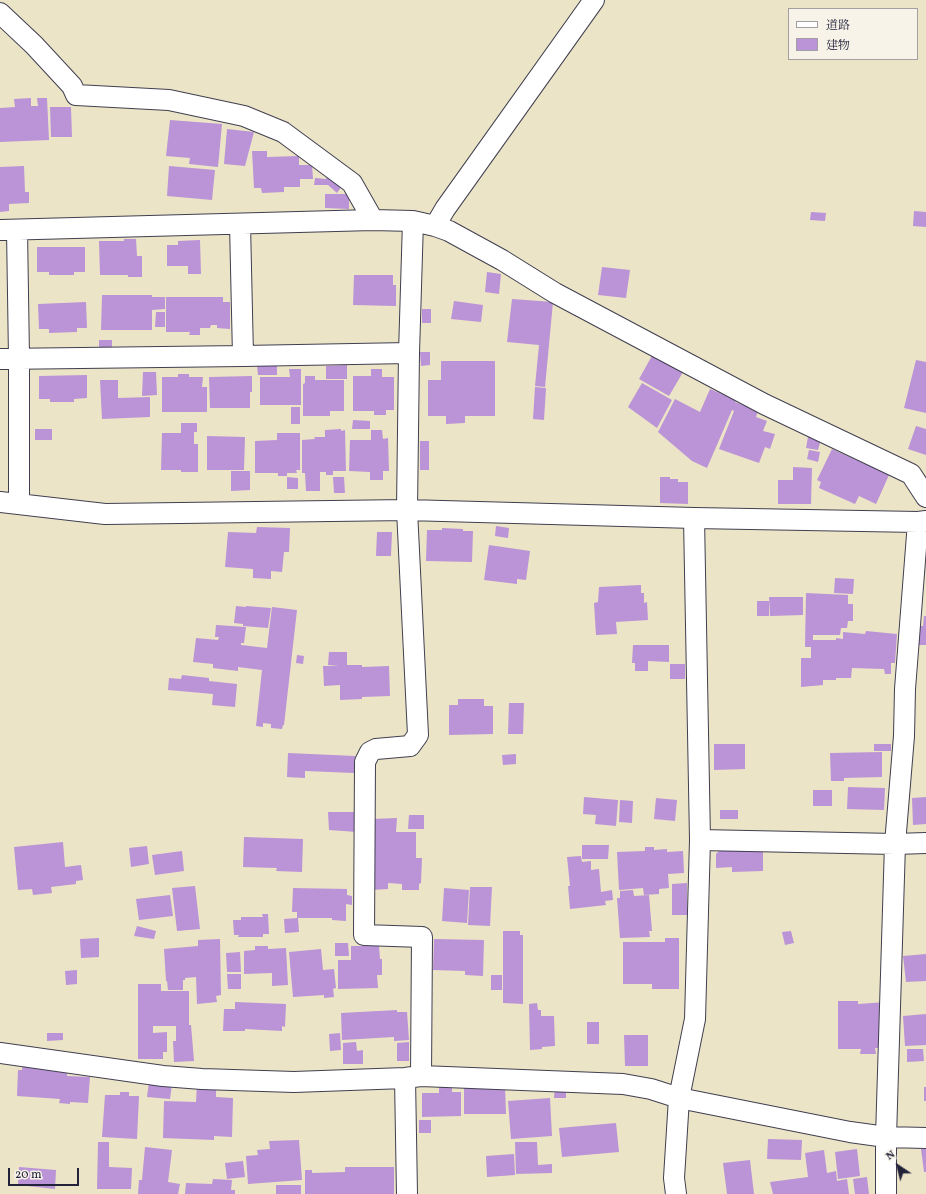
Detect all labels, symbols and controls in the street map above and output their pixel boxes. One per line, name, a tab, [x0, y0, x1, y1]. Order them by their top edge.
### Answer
legend	[788, 8, 918, 60]
text: 道路	[826, 18, 850, 34]
text: 建物	[826, 38, 850, 54]
north arrow	[878, 1146, 918, 1186]
text: N	[883, 1147, 898, 1164]
scale bar	[10, 1160, 81, 1186]
text: 20 m	[15, 1167, 42, 1183]

